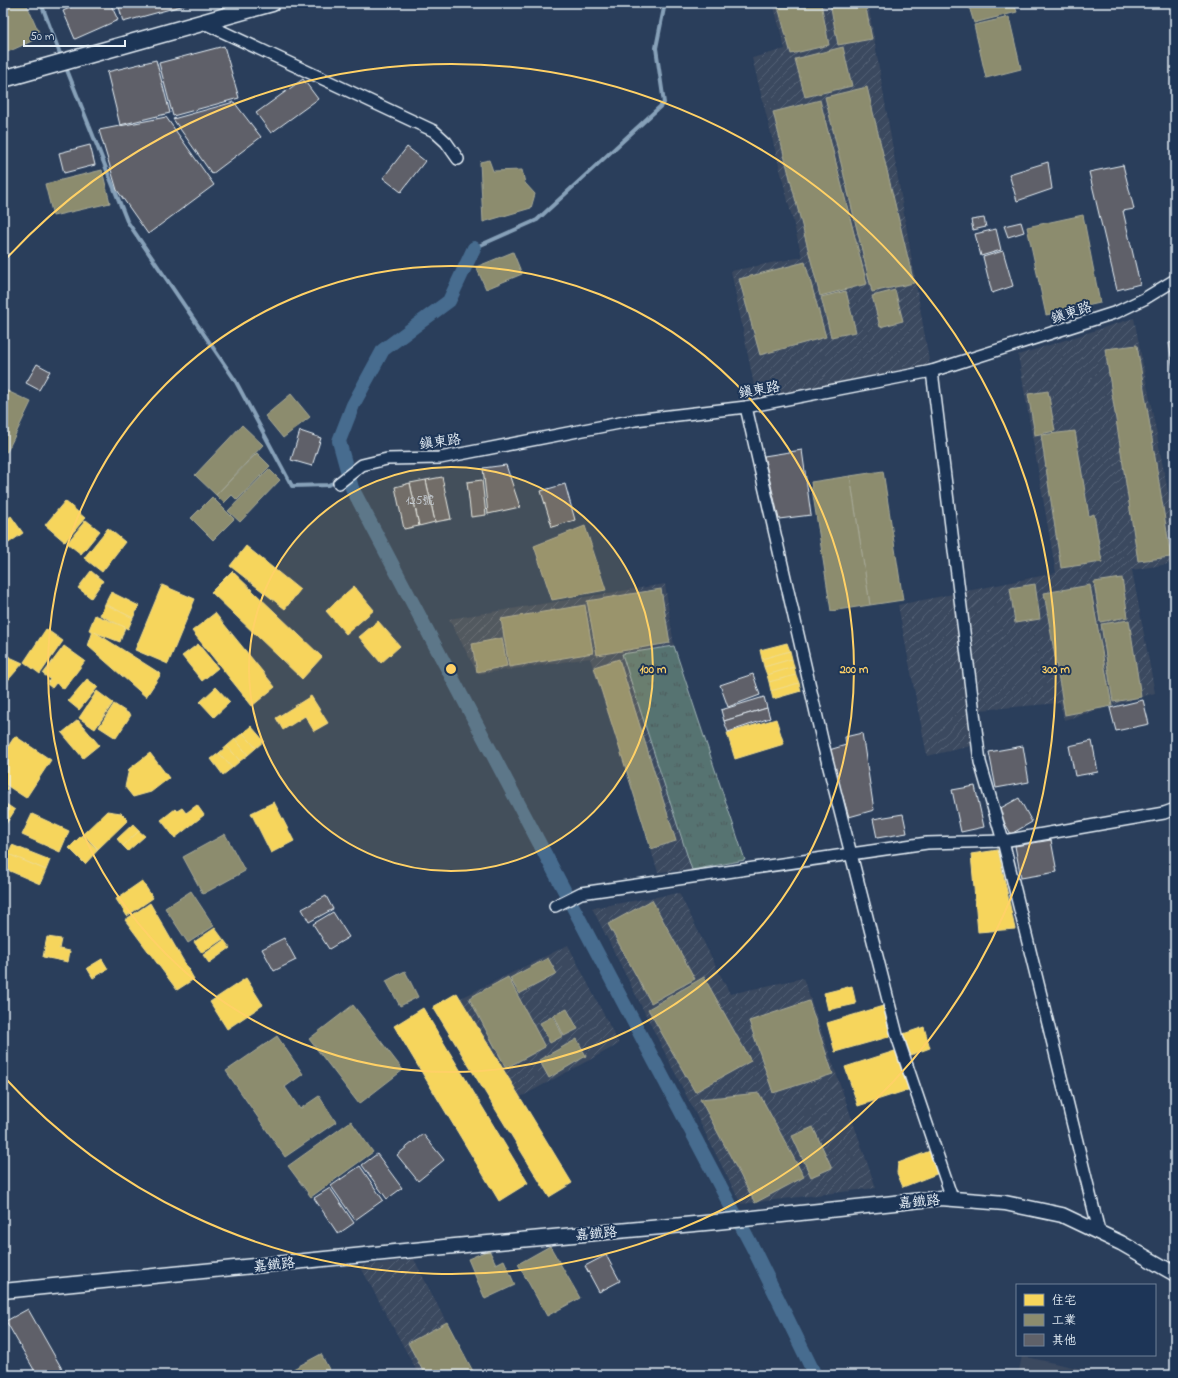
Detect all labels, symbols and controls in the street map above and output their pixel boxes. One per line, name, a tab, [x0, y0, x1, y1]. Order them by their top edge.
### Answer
scale bar	[24, 22, 125, 48]
text: 50 m	[30, 28, 54, 46]
street label: 鎮東路	[1048, 297, 1095, 330]
street label: 鎮東路	[737, 376, 782, 404]
street label: 鎮東路	[418, 430, 462, 455]
house number: 125號	[406, 492, 434, 510]
text: 100 m	[640, 661, 667, 679]
text: 200 m	[839, 661, 869, 679]
text: 300 m	[1041, 661, 1071, 679]
centre of rings	[444, 662, 458, 676]
street label: 嘉鐵路	[897, 1190, 941, 1215]
street label: 嘉鐵路	[574, 1222, 618, 1247]
street label: 嘉鐵路	[252, 1253, 296, 1278]
legend	[1016, 1284, 1156, 1356]
text: 住宅	[1052, 1292, 1076, 1310]
text: 工業	[1052, 1312, 1076, 1330]
text: 其他	[1052, 1332, 1076, 1350]

